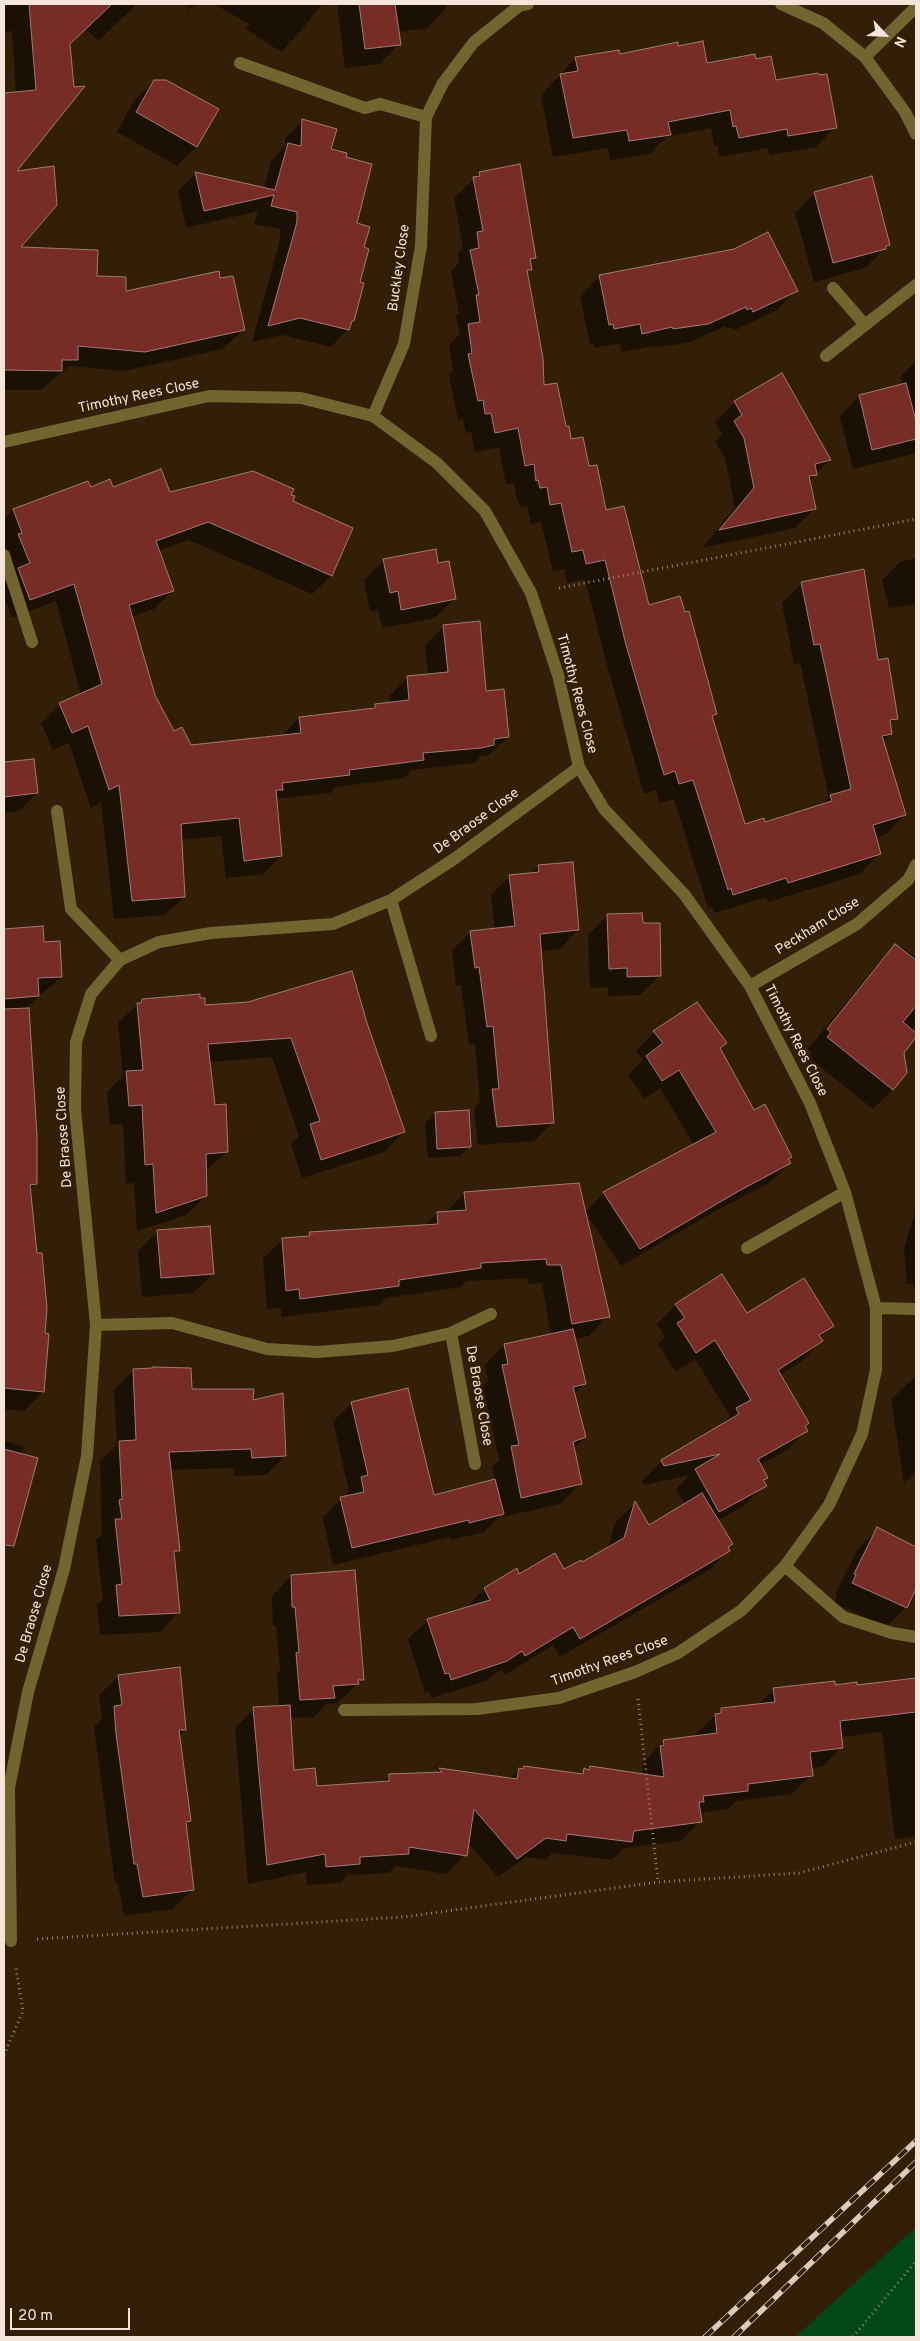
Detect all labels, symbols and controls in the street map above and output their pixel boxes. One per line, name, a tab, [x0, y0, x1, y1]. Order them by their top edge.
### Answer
north arrow	[860, 10, 910, 60]
text: N	[889, 33, 909, 50]
street label: Buckley Close	[386, 224, 414, 312]
street label: Timothy Rees Close	[77, 376, 201, 418]
street label: Timothy Rees Close	[552, 632, 600, 756]
street label: De Braose Close	[431, 785, 523, 859]
street label: Peckham Close	[773, 894, 863, 960]
street label: Timothy Rees Close	[760, 982, 830, 1100]
street label: De Braose Close	[53, 1086, 77, 1188]
street label: De Braose Close	[461, 1345, 495, 1447]
street label: De Braose Close	[13, 1563, 57, 1665]
street label: Timothy Rees Close	[549, 1633, 671, 1691]
scale bar	[12, 2298, 132, 2330]
text: 20 m	[18, 2307, 53, 2326]

